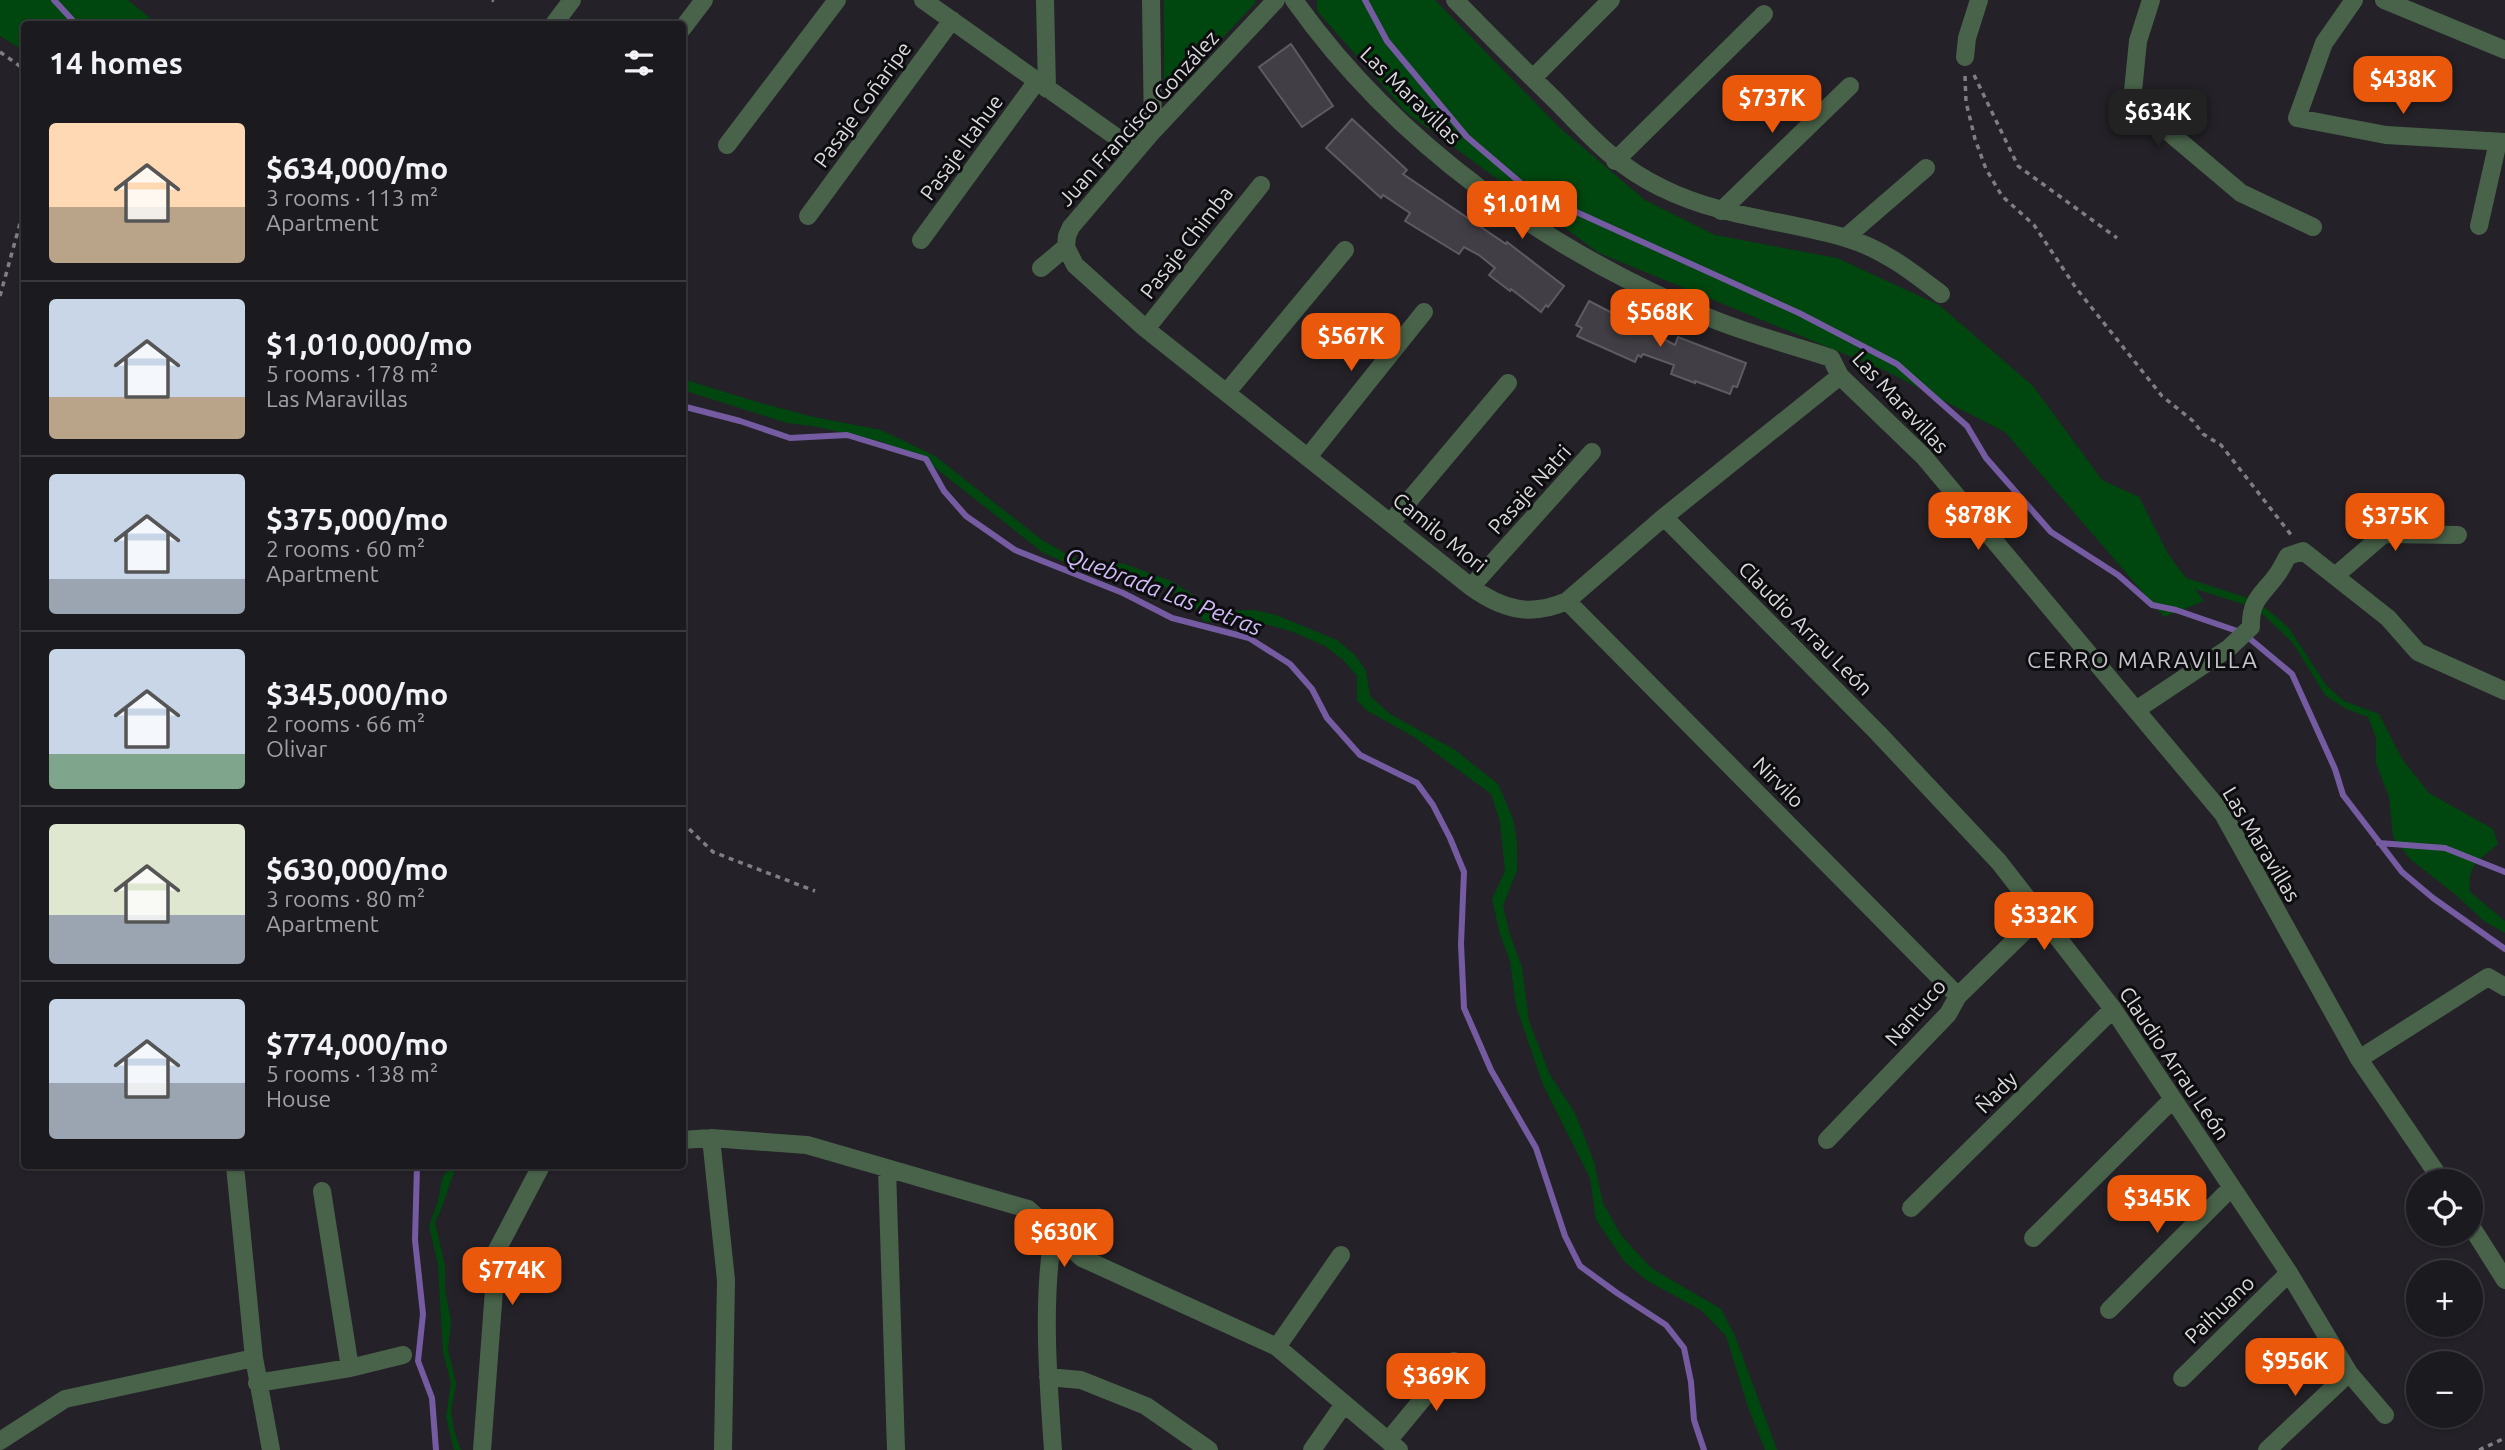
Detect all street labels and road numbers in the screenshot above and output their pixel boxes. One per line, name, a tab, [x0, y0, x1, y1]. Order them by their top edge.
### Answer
street label: Juan Francisco González	[1053, 25, 1223, 211]
street label: Pasaje Coñaripe	[808, 36, 916, 172]
street label: Las Maravillas	[1356, 41, 1466, 149]
street label: Pasaje Itahue	[915, 90, 1007, 204]
street label: Pasaje Chimba	[1135, 181, 1237, 303]
street label: Las Maravillas	[1848, 346, 1954, 458]
street label: Pasaje Natri	[1483, 439, 1575, 539]
street label: Camilo Mori	[1388, 487, 1492, 577]
street label: Claudio Arrau León	[1734, 556, 1878, 700]
street label: Nirvilo	[1749, 752, 1809, 812]
street label: Las Maravillas	[2218, 782, 2306, 906]
street label: Nantuco	[1880, 974, 1950, 1050]
street label: Claudio Arrau León	[2115, 982, 2235, 1144]
street label: Ñady	[1970, 1066, 2022, 1118]
street label: Paihuano	[2179, 1270, 2259, 1348]

